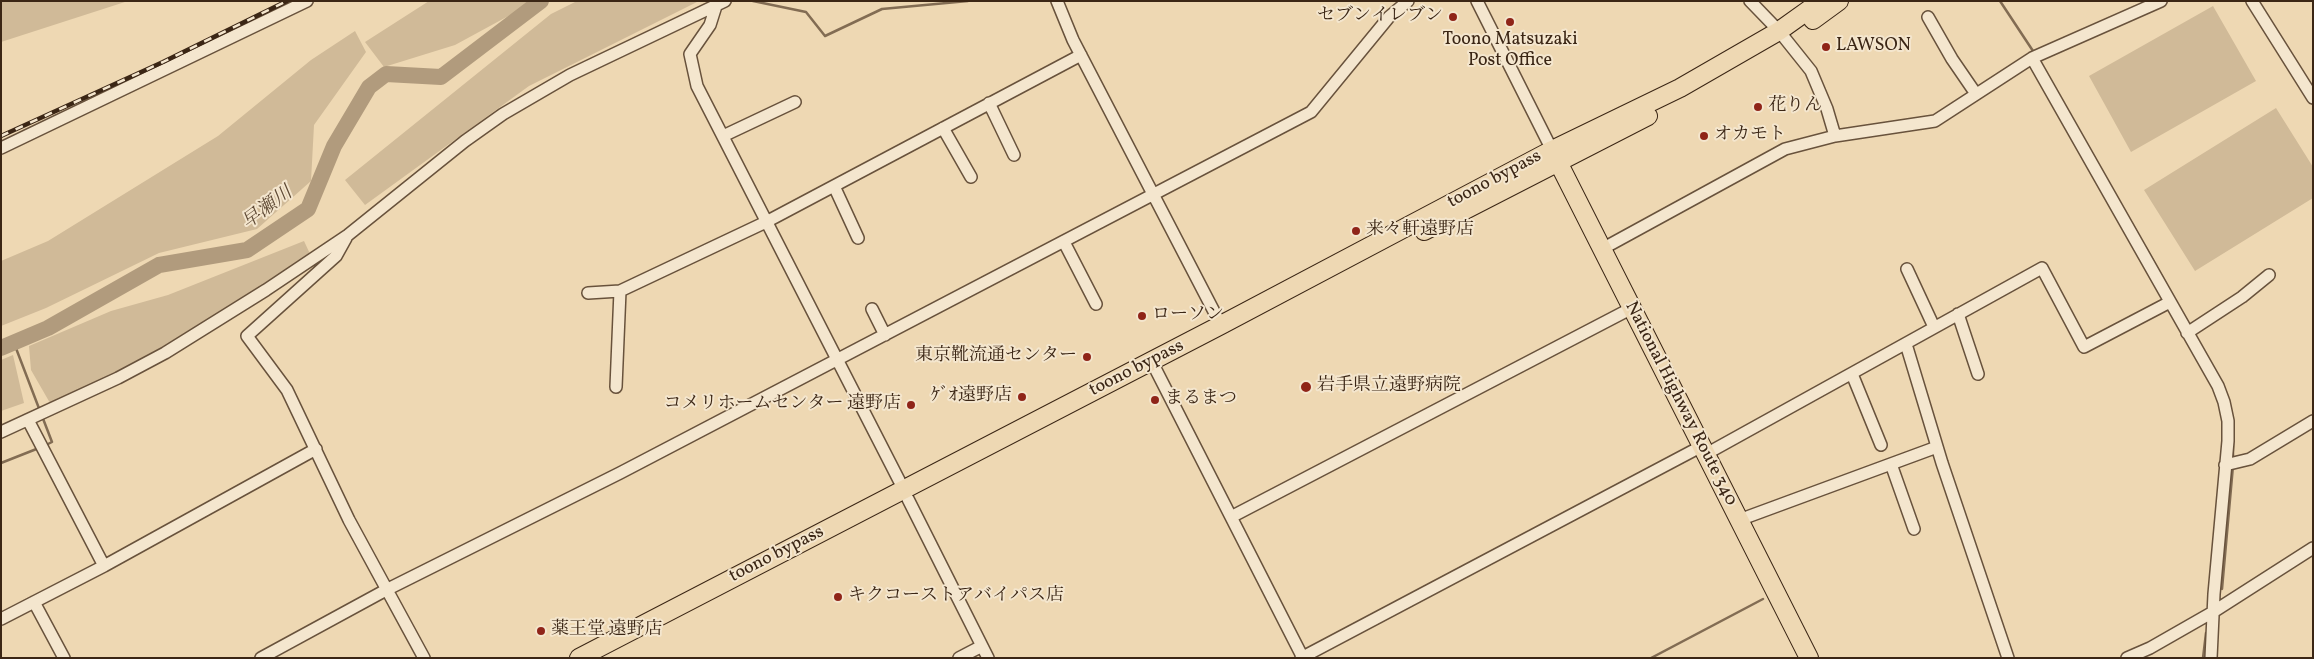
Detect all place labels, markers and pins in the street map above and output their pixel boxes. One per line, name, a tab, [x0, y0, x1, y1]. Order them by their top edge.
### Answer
place label: セブンイレブン	[1317, 6, 1443, 28]
marker: セブンイレブン	[1447, 11, 1459, 23]
marker: Toono Matsuzaki Post Office	[1504, 16, 1516, 28]
place label: Toono Matsuzaki Post Office	[1442, 30, 1578, 72]
place label: LAWSON	[1836, 36, 1911, 58]
marker: LAWSON	[1820, 41, 1832, 53]
place label: 花りん	[1768, 96, 1822, 118]
marker: 花りん	[1752, 101, 1764, 113]
place label: オカモト	[1714, 125, 1786, 147]
marker: オカモト	[1698, 130, 1710, 142]
place label: 来々軒遠野店	[1366, 220, 1474, 242]
marker: 来々軒遠野店	[1350, 225, 1362, 237]
place label: ローソン	[1152, 305, 1224, 327]
marker: ローソン	[1136, 310, 1148, 322]
place label: 東京靴流通センター	[915, 346, 1077, 368]
marker: 東京靴流通センター	[1081, 351, 1093, 363]
place label: 岩手県立遠野病院	[1317, 376, 1461, 398]
marker: 岩手県立遠野病院	[1299, 380, 1313, 394]
place label: ｹﾞｵ遠野店	[931, 386, 1012, 408]
place label: まるまつ	[1165, 389, 1237, 411]
marker: ｹﾞｵ遠野店	[1016, 391, 1028, 403]
place label: コメリホームセンター 遠野店	[663, 394, 901, 416]
marker: まるまつ	[1149, 394, 1161, 406]
marker: コメリホームセンター 遠野店	[905, 399, 917, 411]
place label: キクコーストアバイパス店	[848, 586, 1064, 608]
marker: キクコーストアバイパス店	[832, 591, 844, 603]
place label: 薬王堂 遠野店	[551, 620, 663, 642]
marker: 薬王堂 遠野店	[535, 625, 547, 637]

